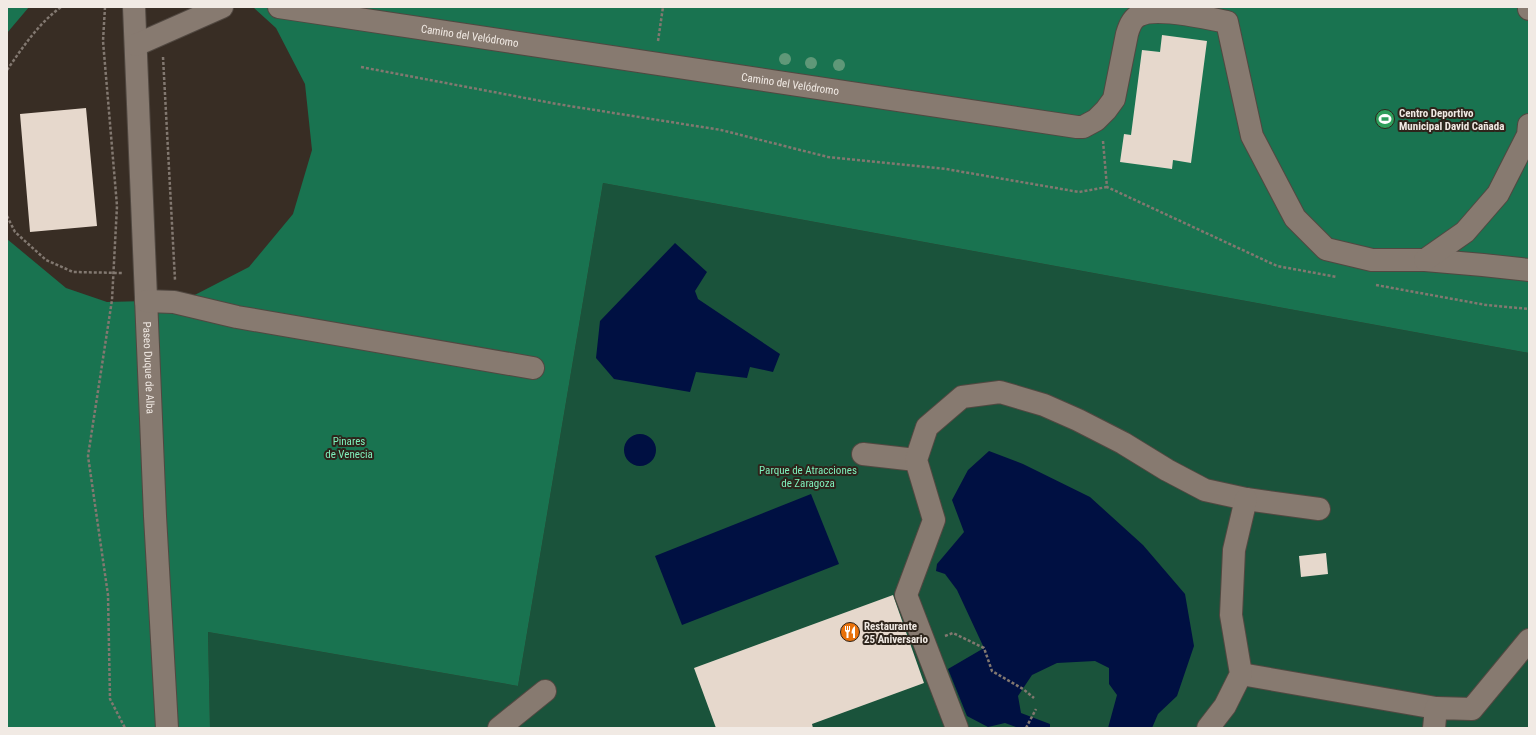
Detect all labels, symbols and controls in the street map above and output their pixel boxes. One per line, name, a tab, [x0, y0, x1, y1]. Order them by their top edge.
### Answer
street label: Camino del Velódromo	[420, 22, 520, 50]
street label: Camino del Velódromo	[740, 70, 840, 98]
place label: Centro Deportivo Municipal David Cañada	[1399, 107, 1504, 133]
sports icon: Centro Deportivo Municipal David Cañada	[1374, 108, 1396, 130]
street label: Paseo Duque de Alba	[140, 321, 157, 414]
park label: Pinares de Venecia	[325, 435, 373, 461]
park label: Parque de Atracciones de Zaragoza	[759, 464, 857, 490]
place label: Restaurante 25 Aniversario	[864, 620, 929, 646]
restaurant icon: Restaurante 25 Aniversario	[839, 621, 861, 643]

